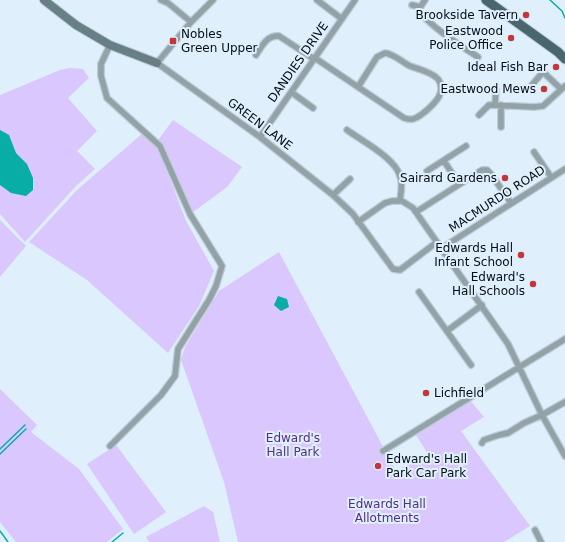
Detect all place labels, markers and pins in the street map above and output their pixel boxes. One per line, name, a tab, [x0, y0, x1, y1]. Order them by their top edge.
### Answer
place label: Brookside Tavern	[416, 8, 518, 22]
marker: Brookside Tavern	[521, 10, 531, 20]
place label: Eastwood Police Office	[429, 24, 503, 52]
place label: Nobles Green Upper	[181, 27, 258, 55]
marker: Eastwood Police Office	[506, 33, 516, 43]
marker: Nobles Green Upper	[168, 36, 178, 46]
place label: Ideal Fish Bar	[467, 60, 548, 74]
marker: Ideal Fish Bar	[551, 62, 561, 72]
place label: Eastwood Mews	[440, 82, 536, 96]
marker: Eastwood Mews	[539, 84, 549, 94]
place label: Sairard Gardens	[400, 171, 497, 185]
marker: Sairard Gardens	[500, 173, 510, 183]
place label: Edwards Hall Infant School	[434, 241, 513, 269]
marker: Edwards Hall Infant School	[516, 250, 526, 260]
place label: Edward's Hall Schools	[452, 270, 525, 298]
marker: Edward's Hall Schools	[528, 279, 538, 289]
place label: Lichfield	[434, 386, 484, 400]
marker: Lichfield	[421, 388, 431, 398]
place label: Edward's Hall Park Car Park	[386, 452, 467, 480]
marker: Edward's Hall Park Car Park	[373, 461, 383, 471]

